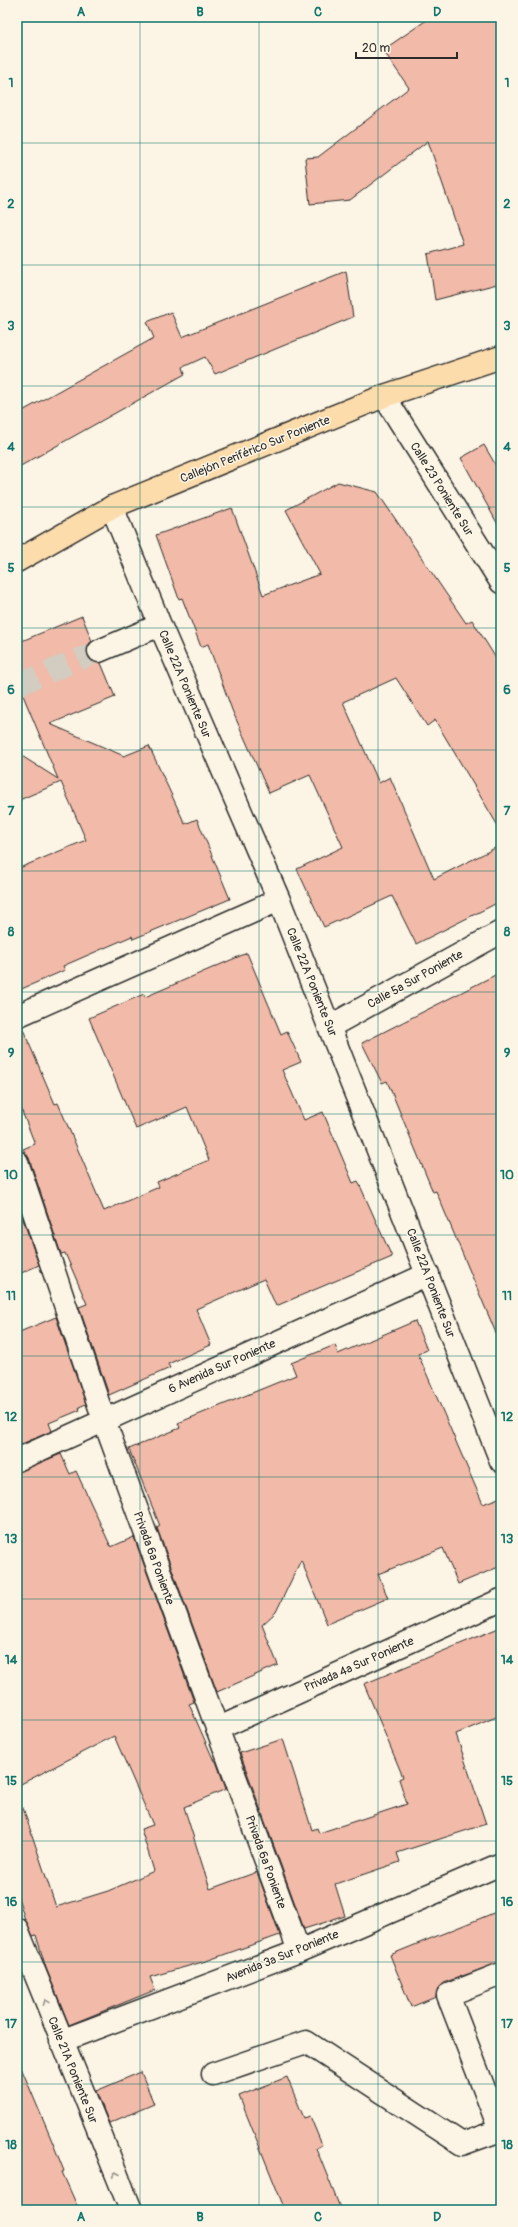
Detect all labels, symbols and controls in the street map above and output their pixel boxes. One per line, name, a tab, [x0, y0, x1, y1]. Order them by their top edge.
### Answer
text: A	[77, 4, 86, 20]
text: B	[196, 4, 204, 20]
text: C	[314, 4, 322, 20]
text: D	[433, 4, 441, 20]
scale bar	[356, 34, 457, 60]
text: 20 m	[362, 41, 391, 56]
text: 1	[8, 75, 14, 91]
text: 1	[504, 75, 510, 91]
text: 2	[7, 196, 15, 212]
text: 2	[503, 196, 511, 212]
text: 3	[7, 318, 15, 334]
text: 3	[503, 318, 511, 334]
street label: Callejón Periférico Sur Poniente	[178, 413, 332, 486]
text: 4	[7, 439, 15, 455]
text: 4	[503, 439, 511, 455]
street label: Calle 23 Poniente Sur	[407, 440, 477, 540]
text: 5	[7, 560, 15, 576]
text: 5	[503, 560, 511, 576]
street label: Calle 22A Poniente Sur	[155, 628, 214, 741]
text: 6	[7, 682, 15, 698]
text: 6	[503, 682, 511, 698]
text: 7	[8, 803, 15, 819]
text: 7	[504, 803, 511, 819]
text: 8	[8, 924, 15, 940]
text: 8	[504, 924, 511, 940]
street label: Calle 22A Poniente Sur	[283, 926, 340, 1039]
street label: Calle 5a Sur Poniente	[365, 947, 466, 1012]
text: 9	[8, 1045, 15, 1061]
text: 9	[504, 1045, 511, 1061]
text: 10	[4, 1167, 18, 1183]
text: 10	[500, 1167, 514, 1183]
street label: Calle 22A Poniente Sur	[403, 1226, 459, 1341]
text: 11	[6, 1288, 16, 1304]
text: 11	[502, 1288, 512, 1304]
street label: 6 Avenida Sur Poniente	[166, 1336, 278, 1397]
text: 12	[5, 1409, 17, 1425]
text: 12	[501, 1409, 513, 1425]
street label: Privada 6a Poniente	[130, 1509, 177, 1607]
text: 13	[5, 1531, 17, 1547]
text: 13	[501, 1531, 513, 1547]
street label: Privada 4a Sur Poniente	[302, 1634, 416, 1695]
text: 14	[5, 1652, 18, 1668]
text: 14	[501, 1652, 514, 1668]
text: 15	[5, 1773, 17, 1789]
text: 15	[501, 1773, 513, 1789]
street label: Privada 6a Poniente	[242, 1813, 289, 1911]
text: 16	[5, 1894, 18, 1910]
text: 16	[501, 1894, 514, 1910]
street label: Avenida 3a Sur Poniente	[223, 1927, 341, 1986]
one-way arrow	[42, 1998, 50, 2005]
street label: Calle 21A Poniente Sur	[44, 2015, 101, 2126]
text: 17	[5, 2016, 17, 2032]
text: 17	[501, 2016, 513, 2032]
text: 18	[5, 2137, 17, 2153]
text: 18	[501, 2137, 513, 2153]
one-way arrow	[113, 2171, 121, 2178]
text: A	[77, 2209, 86, 2225]
text: B	[196, 2209, 204, 2225]
text: C	[314, 2209, 322, 2225]
text: D	[433, 2209, 441, 2225]

